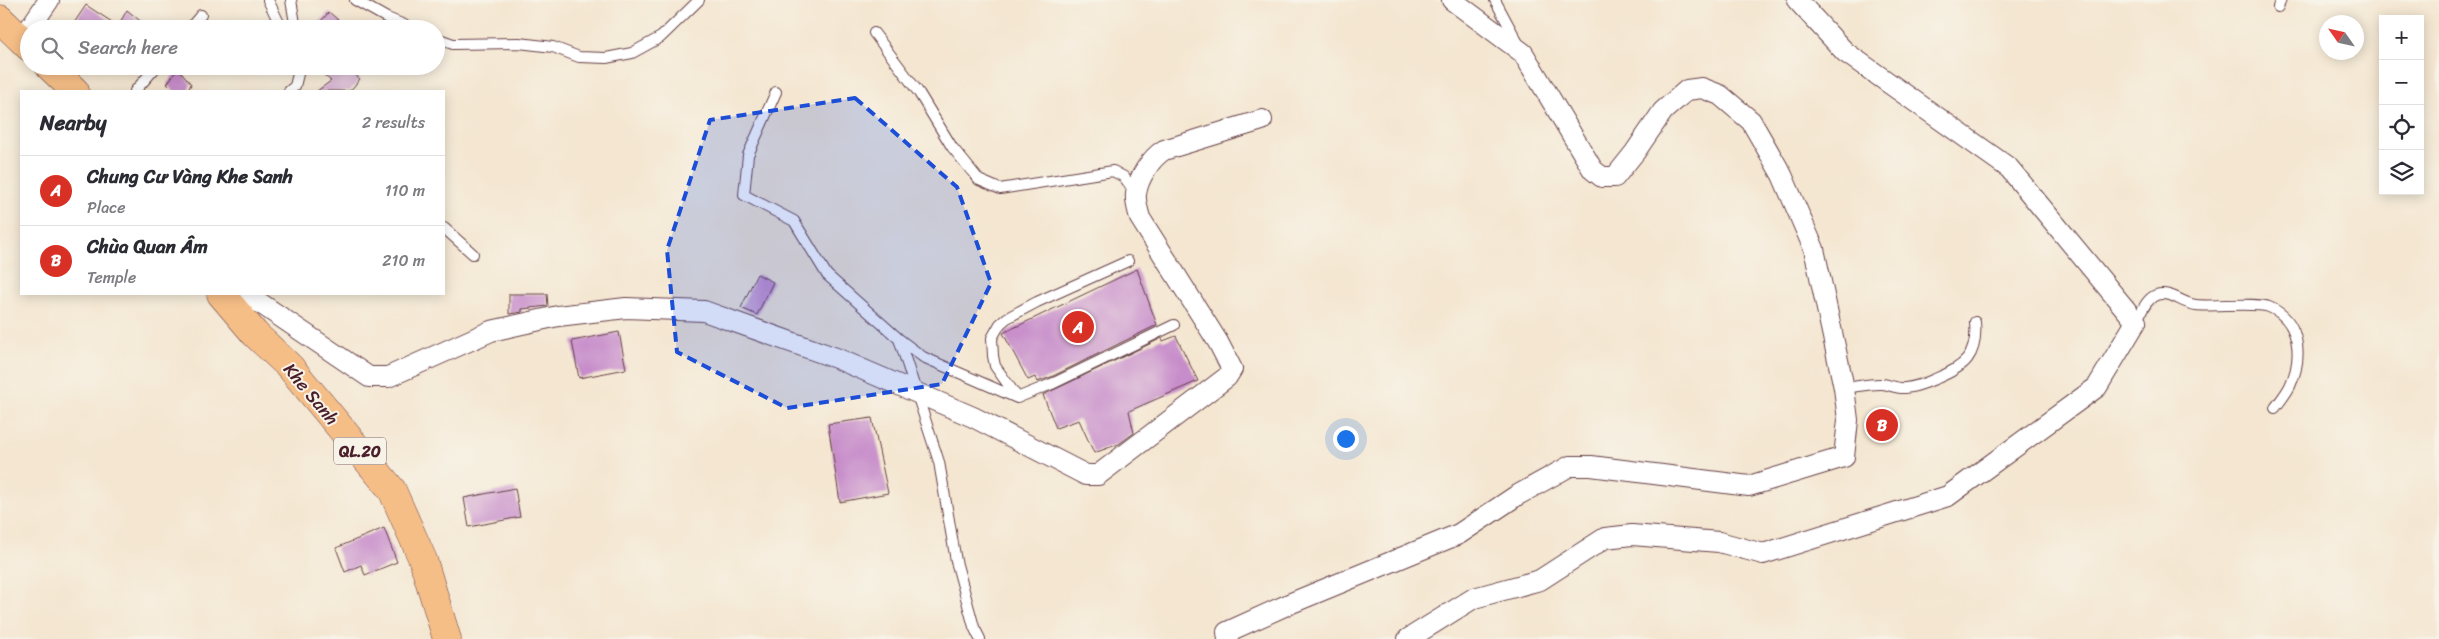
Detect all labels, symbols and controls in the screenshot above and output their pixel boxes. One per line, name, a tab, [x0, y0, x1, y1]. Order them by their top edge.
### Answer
north arrow	[2319, 15, 2364, 60]
map controls	[2379, 15, 2424, 195]
button: +	[2379, 15, 2424, 60]
search box	[20, 20, 445, 75]
text: Search here	[78, 31, 178, 64]
icon: search	[38, 34, 66, 62]
button: −	[2379, 60, 2424, 105]
text: Nearby	[40, 104, 106, 142]
button: locate	[2379, 105, 2424, 150]
text: 2 results	[362, 108, 425, 137]
button: layers	[2379, 150, 2424, 195]
text: Chung Cư Vàng Khe Sanh	[87, 160, 293, 193]
text: A	[51, 176, 61, 205]
text: 110 m	[385, 176, 425, 205]
text: Place	[87, 193, 126, 222]
text: Chùa Quan Âm	[87, 230, 208, 263]
text: B	[51, 246, 61, 275]
text: 210 m	[382, 246, 425, 275]
text: Temple	[87, 263, 136, 292]
pin: A	[1062, 308, 1094, 346]
street label: Khe Sanh	[275, 355, 347, 433]
pin: B	[1866, 406, 1898, 444]
your location	[1333, 426, 1359, 452]
road number: QL.20	[334, 438, 386, 464]

